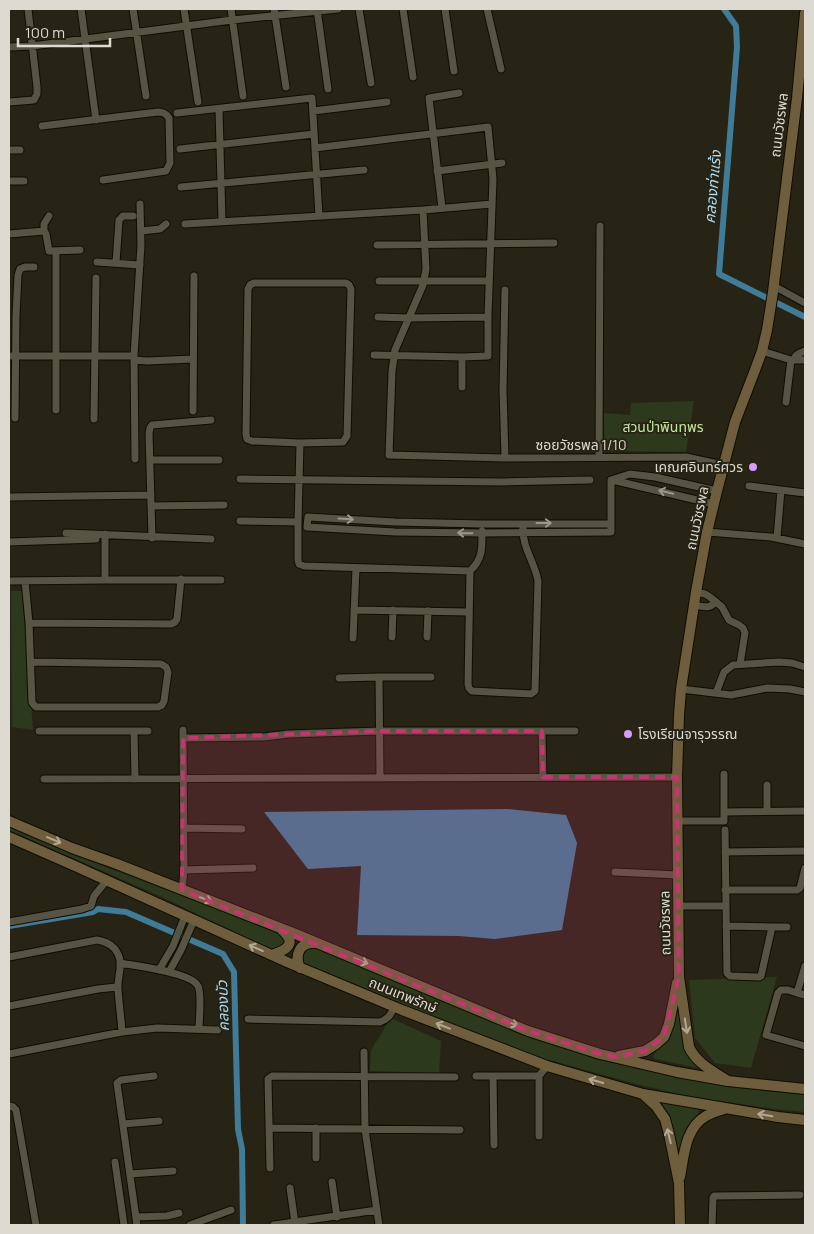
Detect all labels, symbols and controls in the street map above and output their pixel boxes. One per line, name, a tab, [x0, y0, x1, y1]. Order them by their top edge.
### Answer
scale bar	[18, 15, 110, 47]
text: 100 m	[25, 22, 65, 43]
street label: ถนนวัชรพล	[765, 92, 792, 158]
water label: คลองท่าแร้ง	[699, 149, 726, 224]
park label: สวนป่าพินทุพร	[622, 417, 704, 436]
street label: ซอยวัชรพล 1/10	[536, 435, 626, 454]
place label: เคณศอินทร์ศวร	[654, 457, 743, 476]
marker: เคณศอินทร์ศวร	[747, 461, 759, 473]
street label: ถนนวัชรพล	[680, 484, 713, 552]
one-way arrow	[659, 487, 675, 497]
one-way arrow	[338, 515, 354, 524]
one-way arrow	[535, 518, 551, 528]
one-way arrow	[458, 528, 474, 538]
place label: โรงเรียนจารุวรรณ	[638, 724, 737, 743]
marker: โรงเรียนจารุวรรณ	[622, 728, 634, 740]
one-way arrow	[46, 835, 61, 845]
street label: ถนนวัชรพล	[654, 890, 675, 956]
one-way arrow	[197, 895, 212, 904]
one-way arrow	[249, 942, 264, 952]
one-way arrow	[353, 957, 368, 967]
street label: ถนนเทพรักษ์	[366, 972, 440, 1017]
water label: คลองบัว	[211, 980, 234, 1032]
one-way arrow	[681, 1017, 691, 1033]
one-way arrow	[503, 1019, 518, 1029]
one-way arrow	[435, 1021, 451, 1030]
one-way arrow	[588, 1075, 604, 1085]
one-way arrow	[757, 1110, 773, 1120]
one-way arrow	[664, 1128, 673, 1144]

